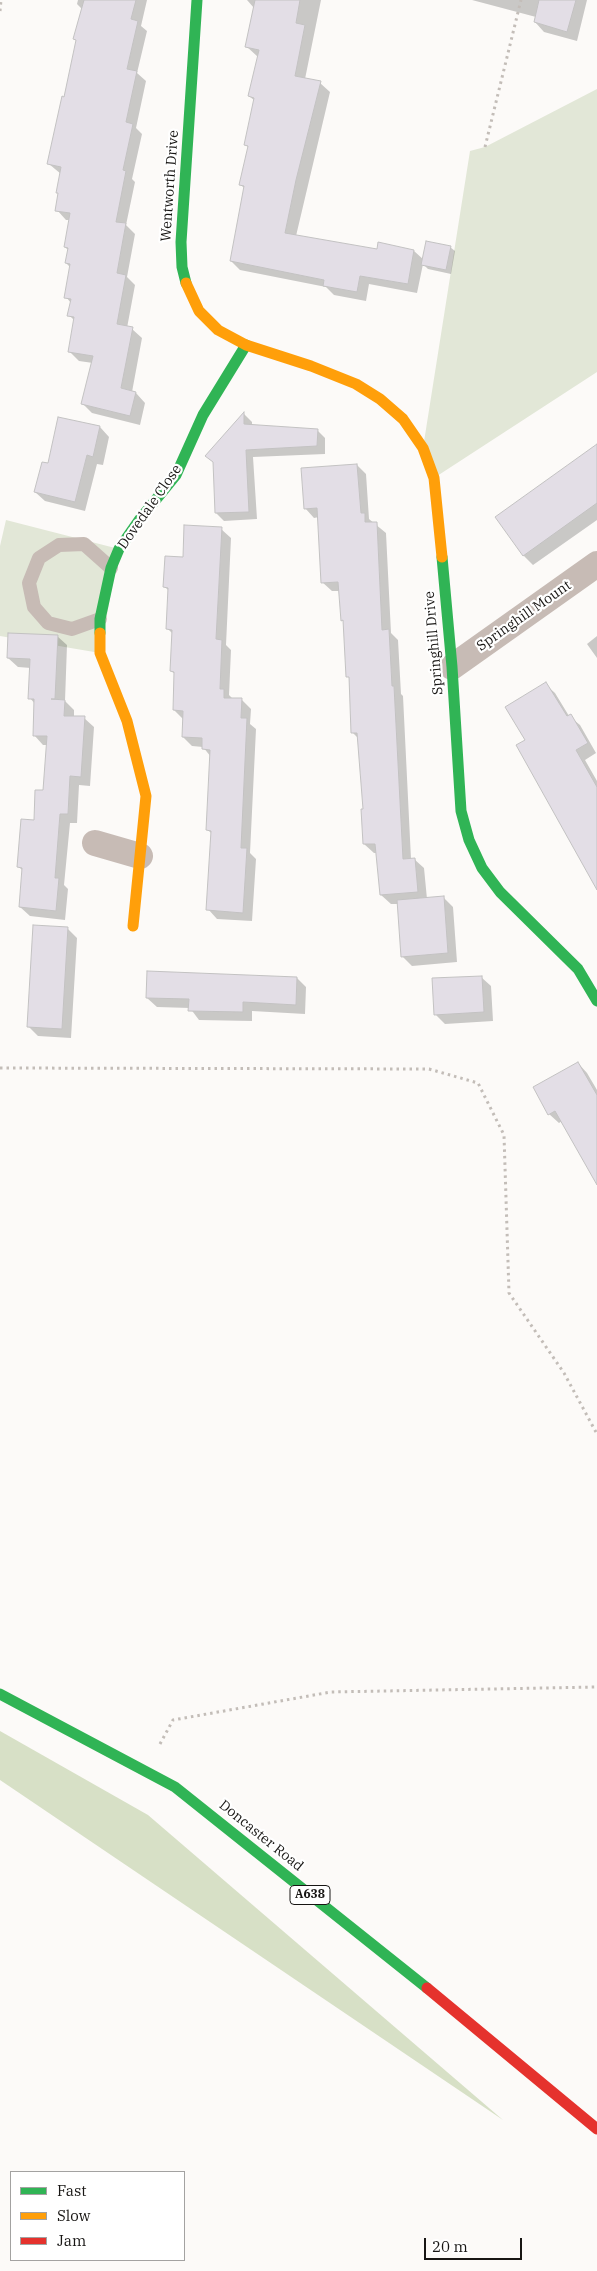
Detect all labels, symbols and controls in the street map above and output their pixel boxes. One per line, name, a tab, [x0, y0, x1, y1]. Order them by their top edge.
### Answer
street label: Wentworth Drive	[158, 130, 182, 242]
street label: Dovedale Close	[115, 462, 185, 552]
street label: Springhill Mount	[474, 577, 574, 655]
street label: Springhill Drive	[421, 590, 447, 696]
street label: Doncaster Road	[215, 1797, 307, 1875]
road number: A638	[290, 1886, 330, 1904]
legend	[10, 2171, 185, 2261]
text: Fast	[57, 2181, 87, 2200]
text: Slow	[57, 2206, 90, 2225]
scale bar	[427, 2228, 524, 2260]
text: Jam	[57, 2231, 86, 2250]
text: 20 m	[432, 2237, 468, 2256]

